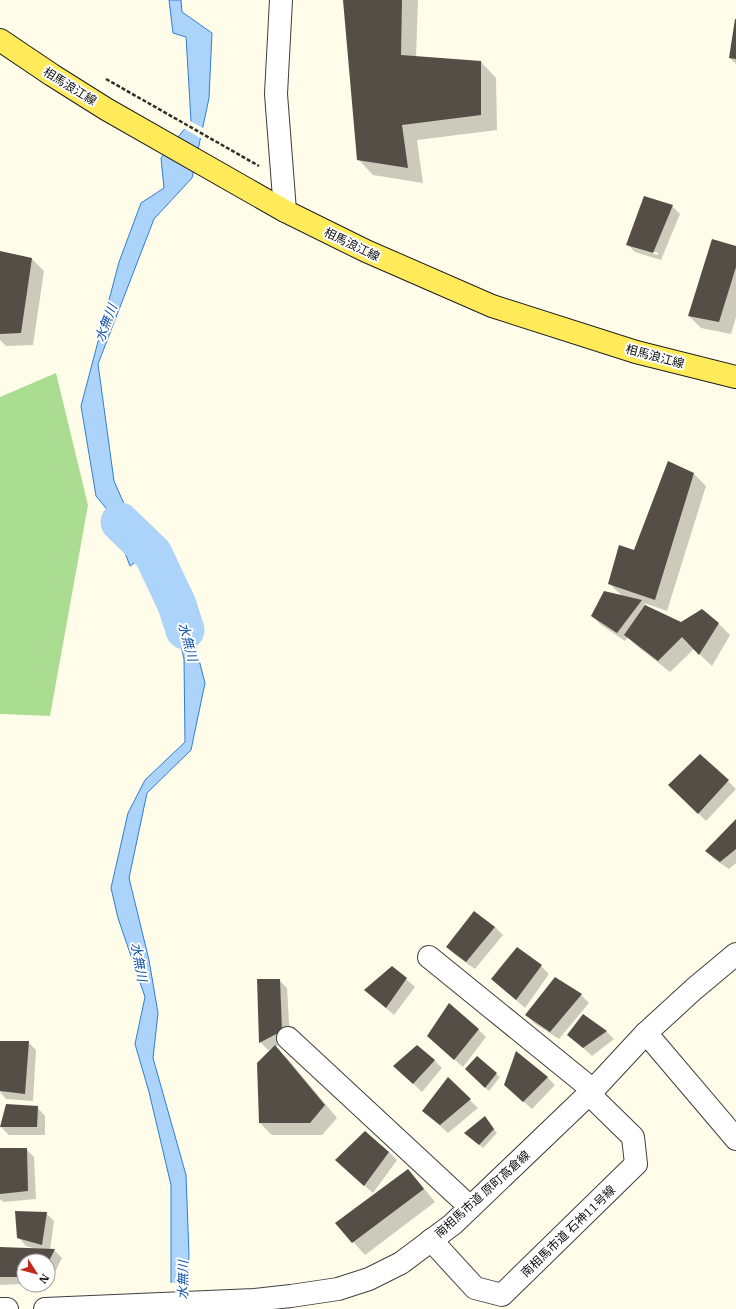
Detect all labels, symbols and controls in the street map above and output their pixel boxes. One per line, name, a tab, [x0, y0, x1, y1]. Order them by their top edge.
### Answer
street label: 相馬浪江線	[41, 64, 99, 108]
street label: 相馬浪江線	[322, 224, 382, 264]
water label: 水無川	[91, 300, 122, 344]
street label: 相馬浪江線	[624, 341, 686, 371]
water label: 水無川	[175, 621, 202, 665]
water label: 水無川	[127, 941, 151, 985]
street label: 南相馬市道 原町高倉線	[431, 1147, 533, 1241]
street label: 南相馬市道 石神11号線	[518, 1182, 618, 1280]
north arrow	[16, 1253, 56, 1293]
water label: 水無川	[174, 1258, 192, 1300]
text: N	[36, 1271, 52, 1287]

